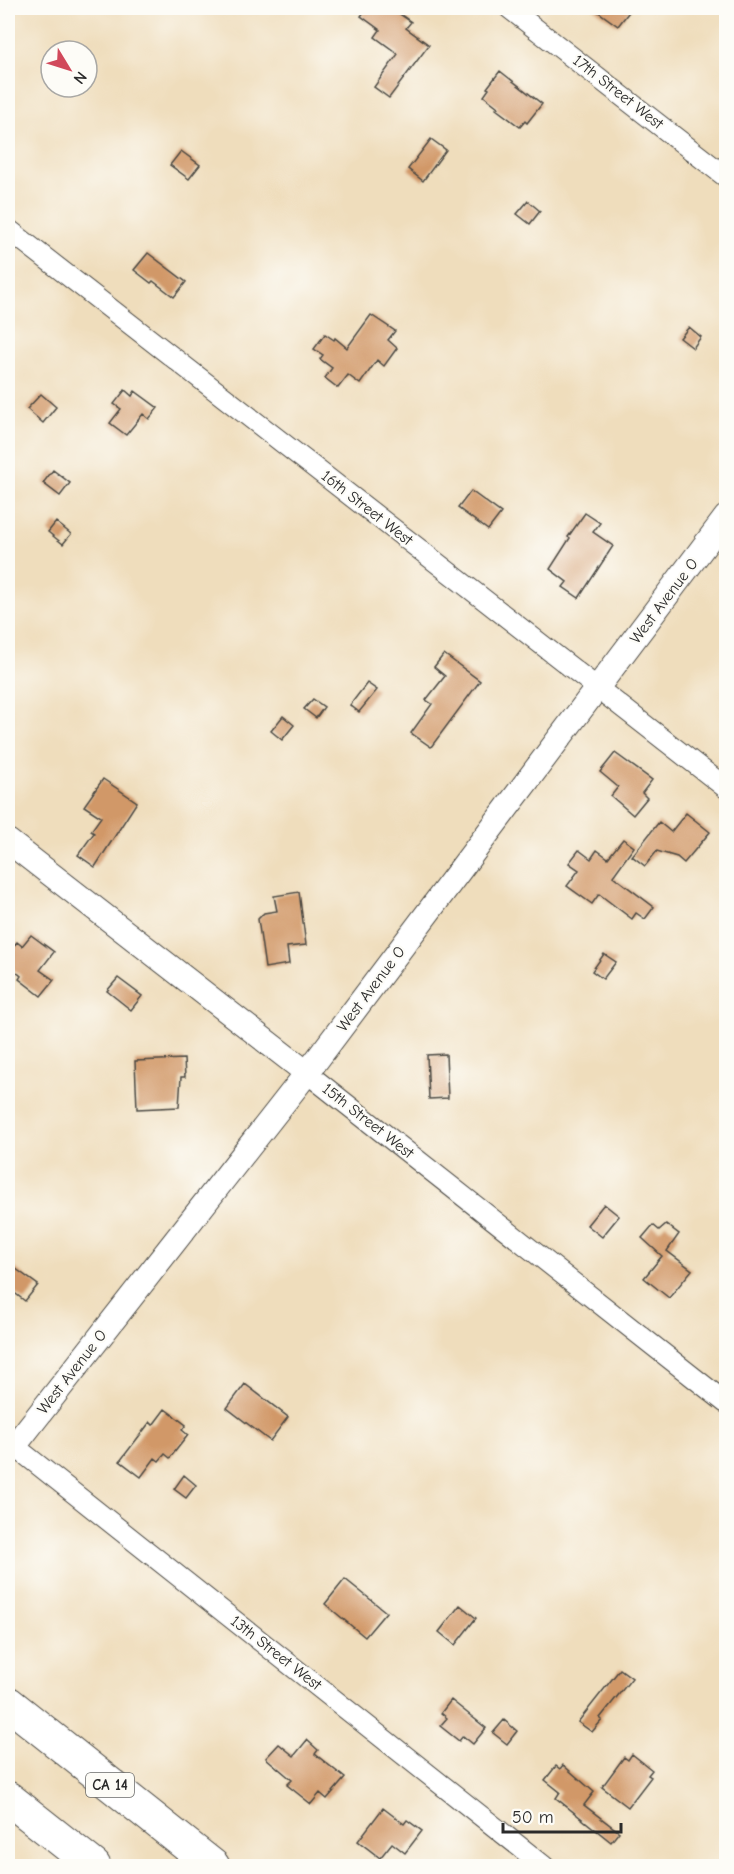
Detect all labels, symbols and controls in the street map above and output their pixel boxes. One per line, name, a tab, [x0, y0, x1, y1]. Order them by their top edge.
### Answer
north arrow	[39, 39, 99, 99]
street label: 17th Street West	[569, 51, 667, 133]
text: N	[70, 68, 90, 87]
street label: 16th Street West	[318, 467, 417, 550]
street label: West Avenue O	[626, 555, 702, 647]
street label: West Avenue O	[333, 943, 409, 1035]
street label: 15th Street West	[319, 1080, 418, 1163]
street label: West Avenue O	[34, 1326, 110, 1418]
street label: 13th Street West	[227, 1612, 325, 1694]
road number: CA 14	[86, 1773, 134, 1797]
scale bar	[503, 1796, 622, 1834]
text: 50 m	[512, 1807, 554, 1828]

